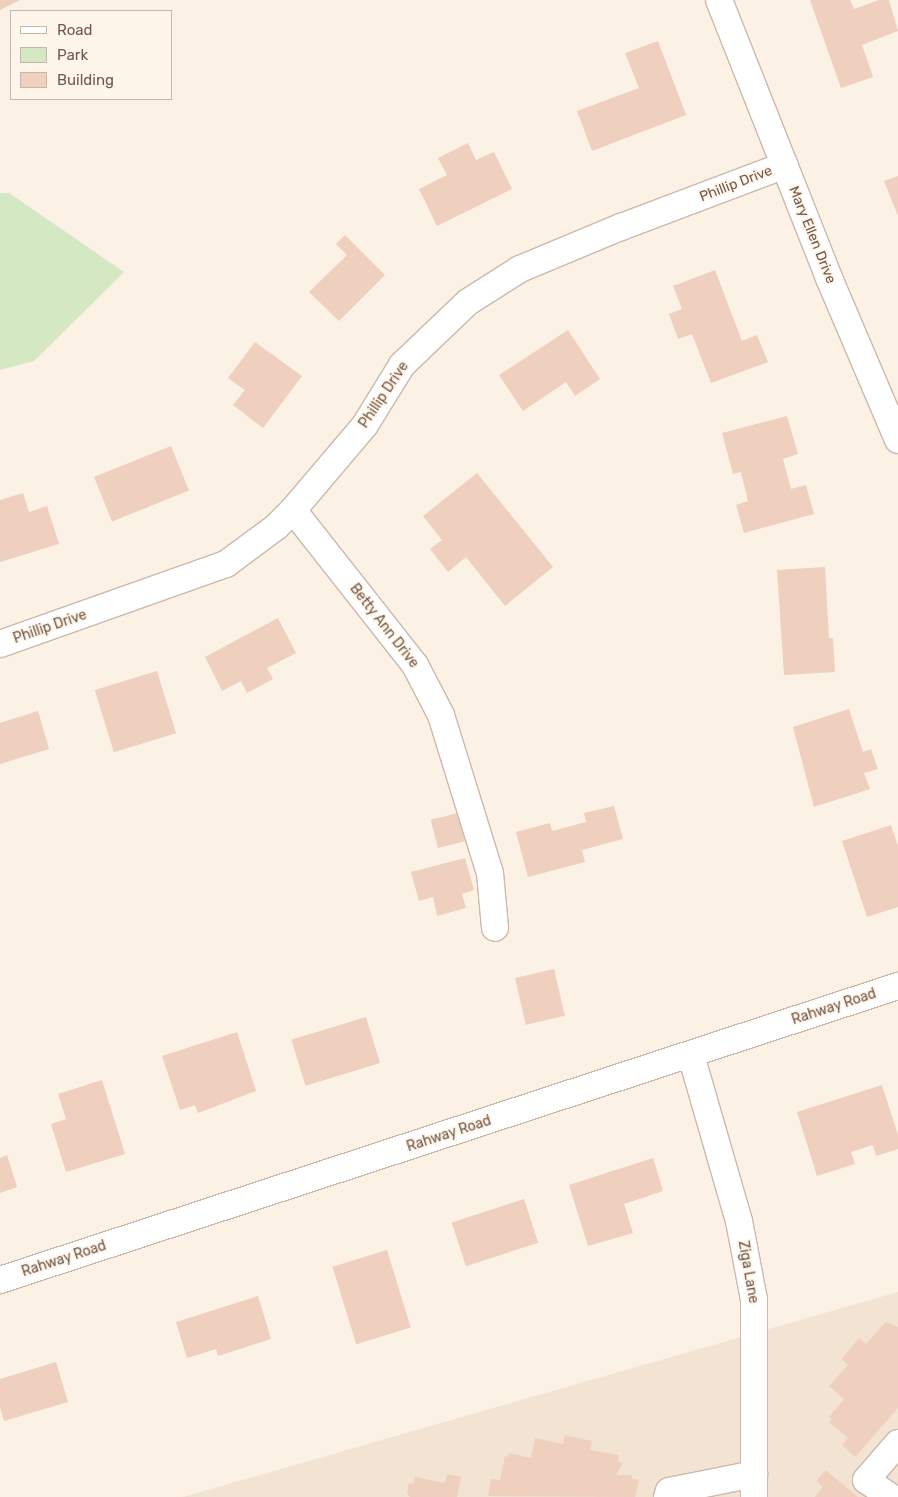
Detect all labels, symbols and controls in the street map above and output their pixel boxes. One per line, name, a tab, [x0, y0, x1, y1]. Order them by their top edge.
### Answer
legend	[10, 10, 172, 100]
text: Road	[57, 21, 93, 39]
text: Park	[57, 46, 88, 64]
text: Building	[57, 71, 114, 89]
street label: Phillip Drive	[697, 162, 775, 206]
street label: Mary Ellen Drive	[785, 184, 839, 286]
street label: Phillip Drive	[356, 359, 412, 431]
street label: Betty Ann Drive	[346, 580, 422, 672]
street label: Phillip Drive	[11, 607, 89, 647]
street label: Rahway Road	[789, 985, 879, 1029]
street label: Rahway Road	[404, 1112, 494, 1156]
street label: Rahway Road	[19, 1237, 109, 1281]
street label: Ziga Lane	[734, 1239, 762, 1305]

